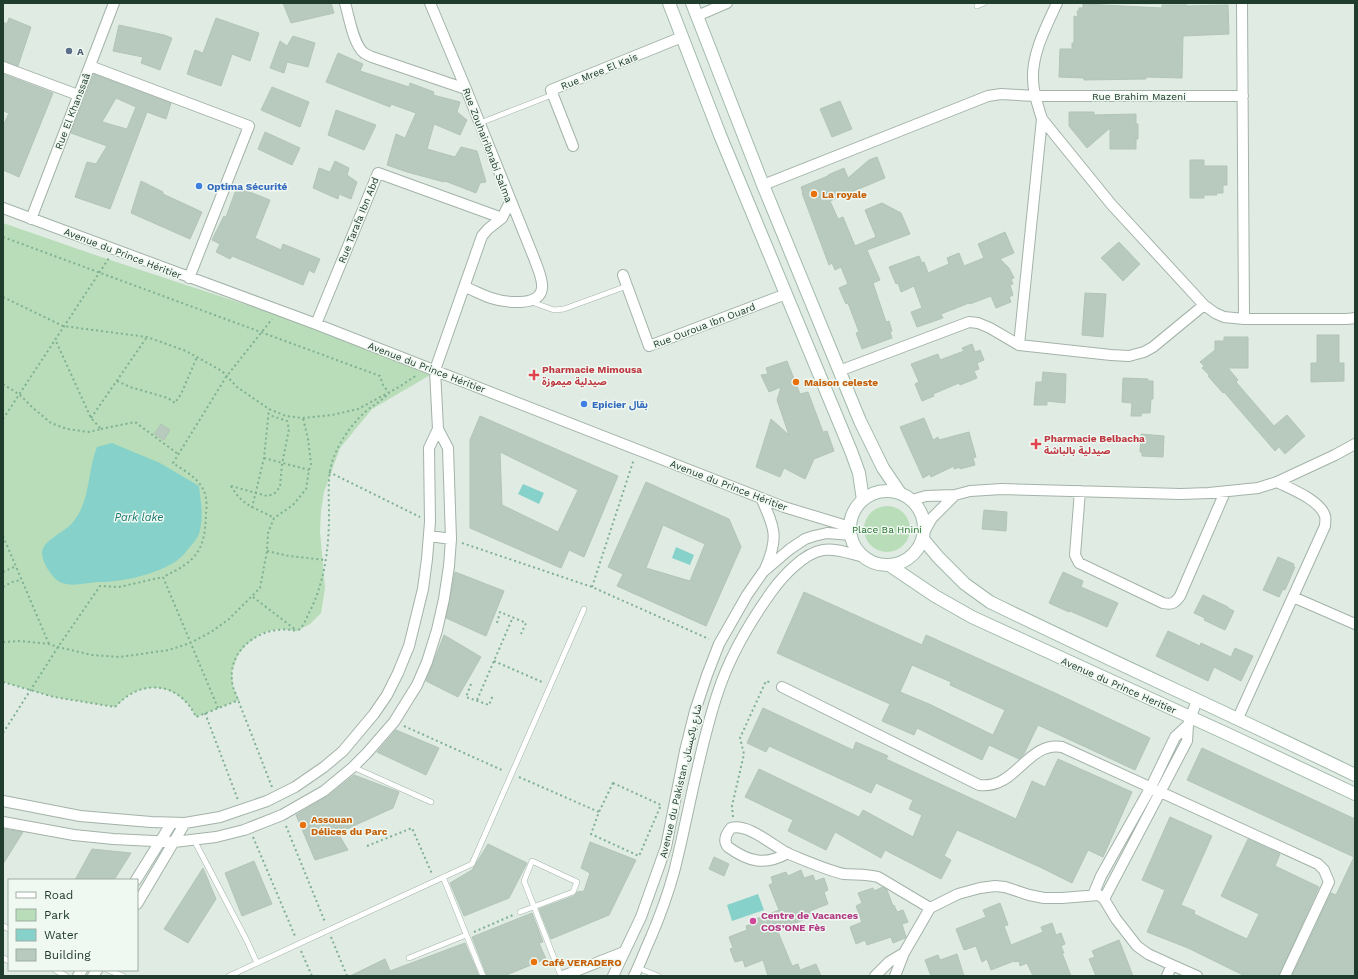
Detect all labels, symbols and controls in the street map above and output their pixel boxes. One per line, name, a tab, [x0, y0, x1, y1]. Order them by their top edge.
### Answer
marker: A	[64, 46, 74, 56]
place label: A	[77, 46, 84, 57]
street label: Rue Mree El Kais	[559, 51, 639, 92]
street label: Rue El Khanssaâ	[53, 71, 92, 151]
street label: Rue Zouhairibnabi Salma	[461, 86, 515, 204]
street label: Rue Brahim Mazeni	[1092, 91, 1186, 102]
street label: Rue Tarafa Ibn Abd	[336, 176, 381, 265]
marker: Optima Sécurité	[194, 181, 204, 191]
place label: Optima Sécurité	[207, 181, 288, 192]
marker: La royale	[809, 189, 819, 199]
place label: La royale	[822, 189, 867, 200]
street label: Avenue du Prince Héritier	[63, 226, 183, 281]
street label: Rue Ouroua Ibn Ouard	[651, 301, 757, 350]
street label: Avenue du Prince Héritier	[367, 340, 487, 395]
place label: Pharmacie Mimousa صيدلية ميموزة	[542, 364, 642, 388]
marker: Pharmacie Mimousa صيدلية ميموزة	[529, 370, 539, 380]
marker: Maison celeste	[791, 377, 801, 387]
place label: Maison celeste	[804, 377, 878, 388]
marker: Epicier بقال	[579, 399, 589, 409]
place label: Epicier بقال	[592, 399, 648, 411]
place label: Pharmacie Belbacha صيدلية بالباشة	[1044, 433, 1145, 457]
marker: Pharmacie Belbacha صيدلية بالباشة	[1031, 439, 1041, 449]
street label: Avenue du Prince Héritier	[669, 458, 789, 513]
water label: Park lake	[114, 511, 164, 524]
park label: Place Ba Hnini	[852, 524, 922, 535]
street label: Avenue du Prince Heritier	[1059, 655, 1178, 716]
street label: Avenue du Pakistan شارع باكيستان	[657, 703, 706, 860]
place label: Assouan Délices du Parc	[311, 814, 388, 837]
marker: Assouan Délices du Parc	[298, 820, 308, 830]
legend	[8, 879, 138, 971]
text: Road	[44, 888, 73, 902]
text: Park	[44, 908, 70, 922]
place label: Centre de Vacances COS’ONE Fès	[761, 910, 859, 933]
marker: Centre de Vacances COS’ONE Fès	[748, 916, 758, 926]
text: Water	[44, 928, 79, 942]
text: Building	[44, 948, 91, 962]
marker: Café VERADERO	[529, 957, 539, 967]
place label: Café VERADERO	[542, 957, 622, 968]

